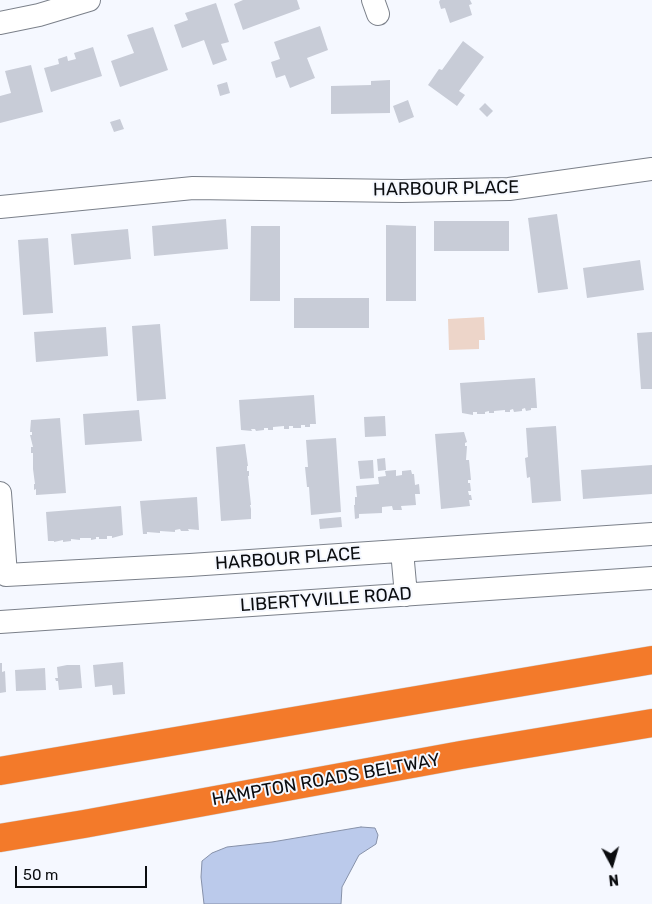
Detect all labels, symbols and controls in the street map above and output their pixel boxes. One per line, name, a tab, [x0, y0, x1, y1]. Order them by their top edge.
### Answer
street label: HARBOUR PLACE	[373, 177, 519, 201]
street label: HARBOUR PLACE	[214, 543, 362, 575]
street label: LIBERTYVILLE ROAD	[239, 583, 413, 617]
street label: HAMPTON ROADS BELTWAY	[210, 749, 442, 811]
north arrow	[587, 839, 637, 889]
scale bar	[18, 856, 150, 888]
text: 50 m	[23, 866, 58, 884]
text: N	[608, 870, 620, 888]

